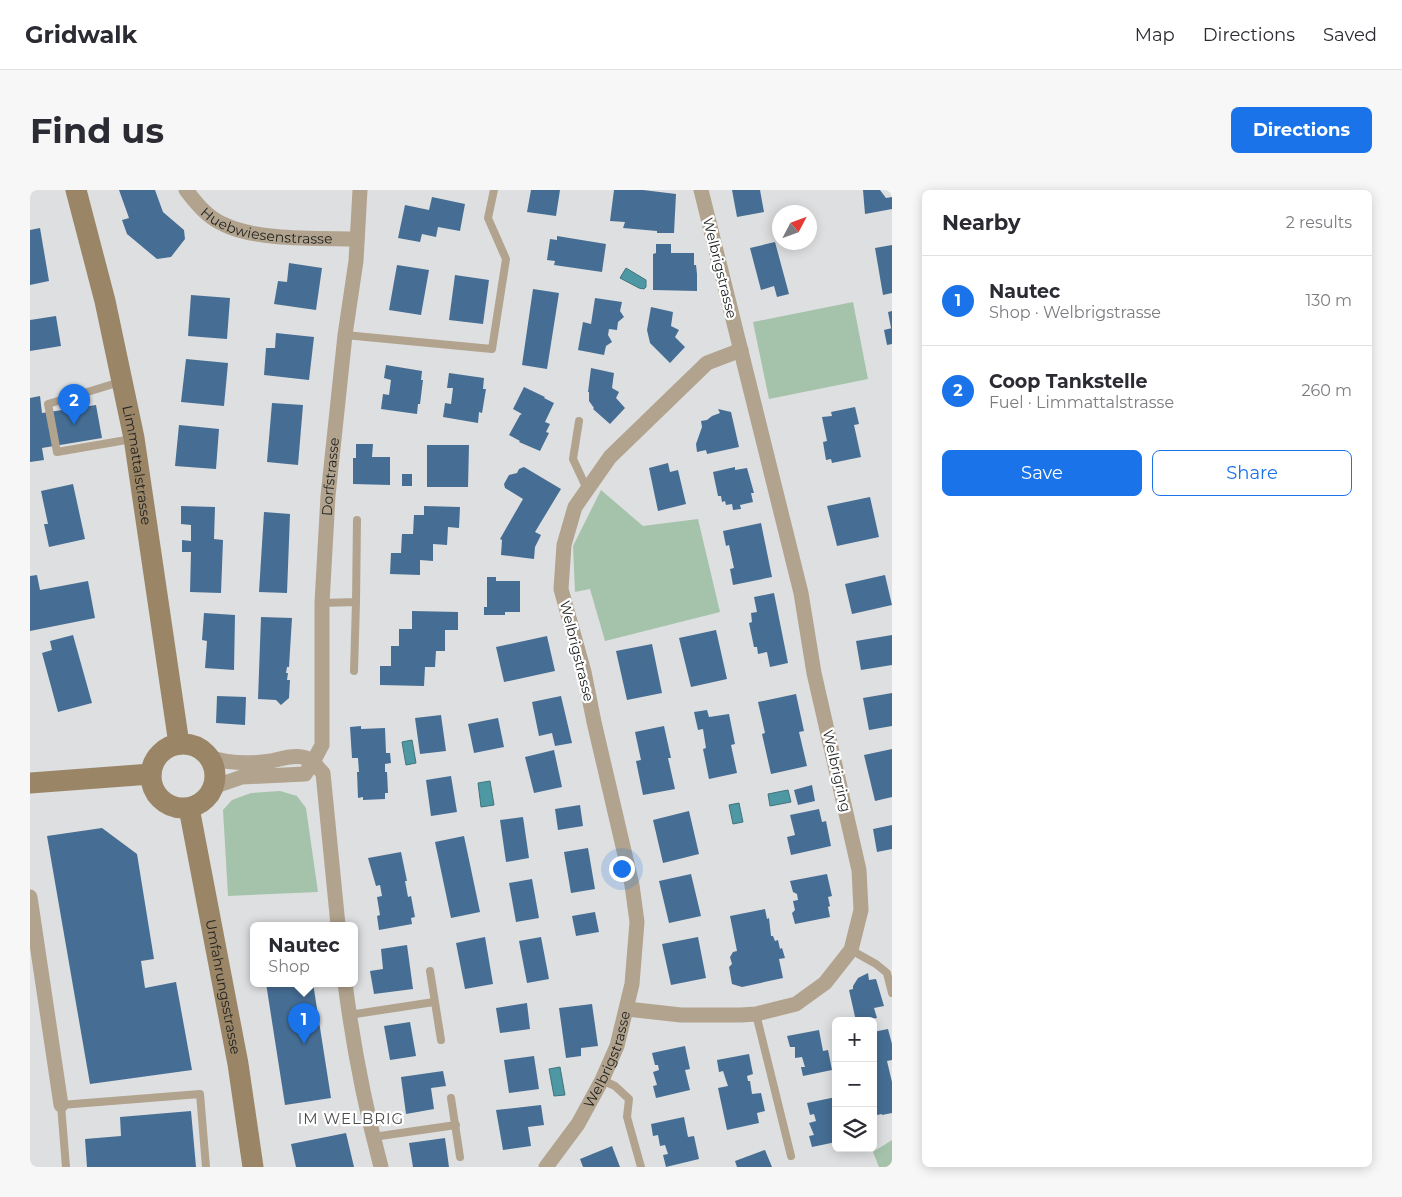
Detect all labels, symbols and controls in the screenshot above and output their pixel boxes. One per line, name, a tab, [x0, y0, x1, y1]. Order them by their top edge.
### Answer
text: Gridwalk	[25, 20, 137, 49]
text: Map	[1135, 24, 1175, 46]
text: Directions	[1203, 24, 1295, 46]
text: Saved	[1323, 24, 1377, 46]
button: Directions	[1231, 107, 1372, 153]
text: Find us	[30, 109, 164, 152]
street label: Huebwiesenstrasse	[197, 203, 333, 248]
north arrow	[772, 205, 817, 250]
text: Nearby	[942, 210, 1021, 235]
text: 2 results	[1286, 213, 1352, 232]
street label: Welbrigstrasse	[699, 216, 741, 320]
text: Nautec	[989, 280, 1060, 303]
text: 1	[955, 291, 961, 310]
text: 130 m	[1305, 291, 1352, 310]
text: Shop · Welbrigstrasse	[989, 303, 1161, 322]
text: Coop Tankstelle	[989, 370, 1147, 393]
text: 2	[953, 381, 963, 400]
text: 260 m	[1301, 381, 1352, 400]
pin: 2	[58, 384, 90, 425]
text: Fuel · Limmattalstrasse	[989, 393, 1174, 412]
street label: Limmattalstrasse	[118, 404, 156, 526]
street label: Dorfstrasse	[318, 437, 343, 516]
button: Save	[942, 450, 1142, 496]
button: Share	[1152, 450, 1352, 496]
street label: Welbrigstrasse	[556, 599, 598, 703]
street label: Welbrigring	[819, 728, 855, 814]
your location	[609, 856, 635, 882]
street label: Umfahrungsstrasse	[201, 918, 245, 1056]
popup	[250, 922, 358, 987]
text: Nautec	[268, 934, 340, 957]
text: Shop	[268, 957, 310, 976]
pin: 1	[288, 1003, 320, 1044]
street label: Welbrigstrasse	[580, 1009, 634, 1111]
map controls	[832, 1017, 877, 1152]
button: +	[832, 1017, 877, 1062]
button: −	[832, 1062, 877, 1107]
button: layers	[832, 1107, 877, 1152]
district label: IM WELBRIG	[298, 1109, 404, 1128]

